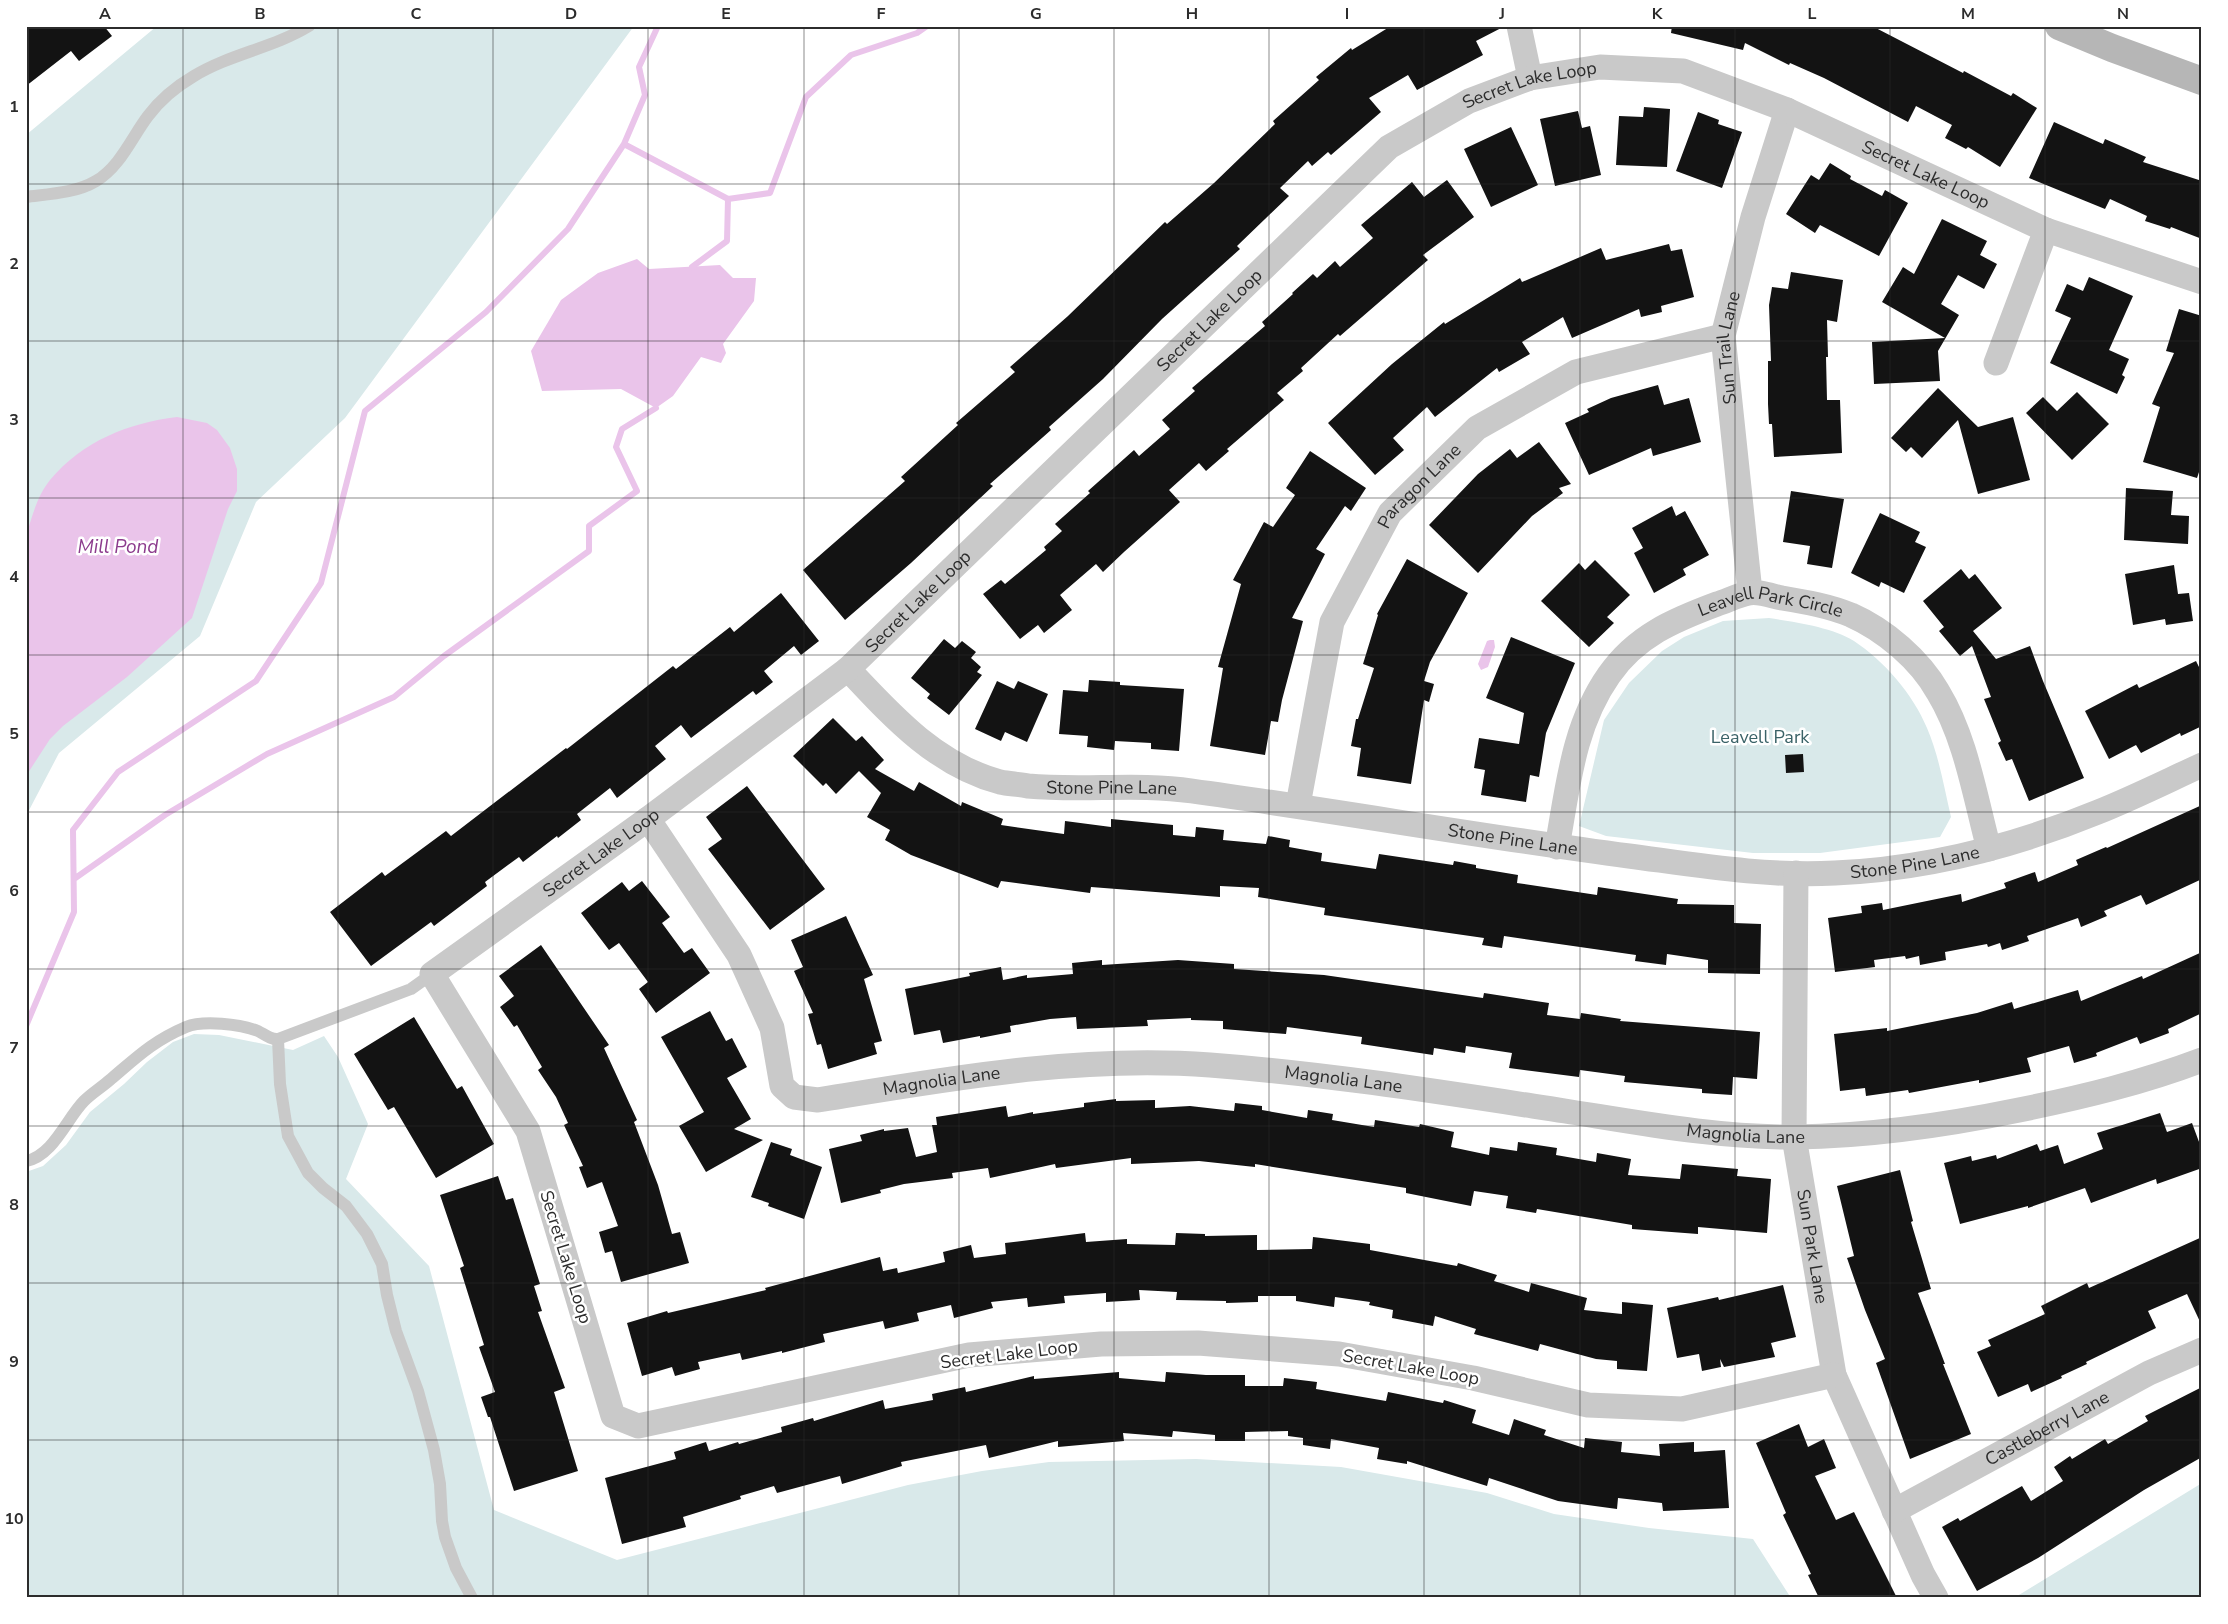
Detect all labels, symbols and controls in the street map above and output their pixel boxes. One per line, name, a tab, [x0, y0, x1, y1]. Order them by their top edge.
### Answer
text: A	[99, 3, 111, 25]
text: B	[254, 3, 266, 25]
text: C	[411, 3, 422, 25]
text: D	[565, 3, 577, 25]
text: E	[721, 3, 731, 25]
text: F	[877, 3, 886, 25]
text: G	[1030, 3, 1042, 25]
text: H	[1186, 3, 1198, 25]
text: I	[1345, 3, 1349, 25]
text: J	[1498, 3, 1505, 25]
text: K	[1652, 3, 1664, 25]
text: L	[1808, 3, 1817, 25]
text: M	[1961, 3, 1975, 25]
text: N	[2117, 3, 2129, 25]
street label: Secret Lake Loop	[1458, 56, 1598, 114]
text: 1	[9, 96, 19, 118]
street label: Secret Lake Loop	[1858, 134, 1994, 214]
text: 2	[9, 253, 19, 275]
street label: Secret Lake Loop	[1151, 264, 1268, 377]
street label: Sun Trail Lane	[1711, 289, 1746, 406]
text: 3	[9, 409, 19, 431]
street label: Paragon Lane	[1372, 438, 1466, 533]
water label: Mill Pond	[78, 534, 159, 560]
street label: Secret Lake Loop	[860, 545, 976, 658]
text: 4	[9, 566, 19, 588]
street label: Leavell Park Circle	[1694, 580, 1846, 623]
text: 5	[9, 723, 19, 745]
park label: Leavell Park	[1711, 725, 1810, 749]
street label: Stone Pine Lane	[1046, 775, 1178, 801]
street label: Secret Lake Loop	[538, 803, 664, 903]
street label: Stone Pine Lane	[1446, 818, 1579, 861]
street label: Stone Pine Lane	[1849, 840, 1982, 884]
text: 6	[9, 880, 19, 902]
text: 7	[9, 1037, 19, 1059]
street label: Magnolia Lane	[881, 1060, 1002, 1101]
street label: Magnolia Lane	[1283, 1060, 1404, 1099]
street label: Magnolia Lane	[1685, 1118, 1805, 1149]
street label: Secret Lake Loop	[534, 1187, 598, 1327]
street label: Sun Park Lane	[1791, 1187, 1834, 1306]
text: 8	[9, 1194, 19, 1216]
street label: Secret Lake Loop	[939, 1334, 1079, 1374]
street label: Secret Lake Loop	[1341, 1343, 1481, 1391]
text: 9	[9, 1351, 19, 1373]
street label: Castleberry Lane	[1981, 1385, 2113, 1471]
text: 10	[4, 1508, 24, 1530]

